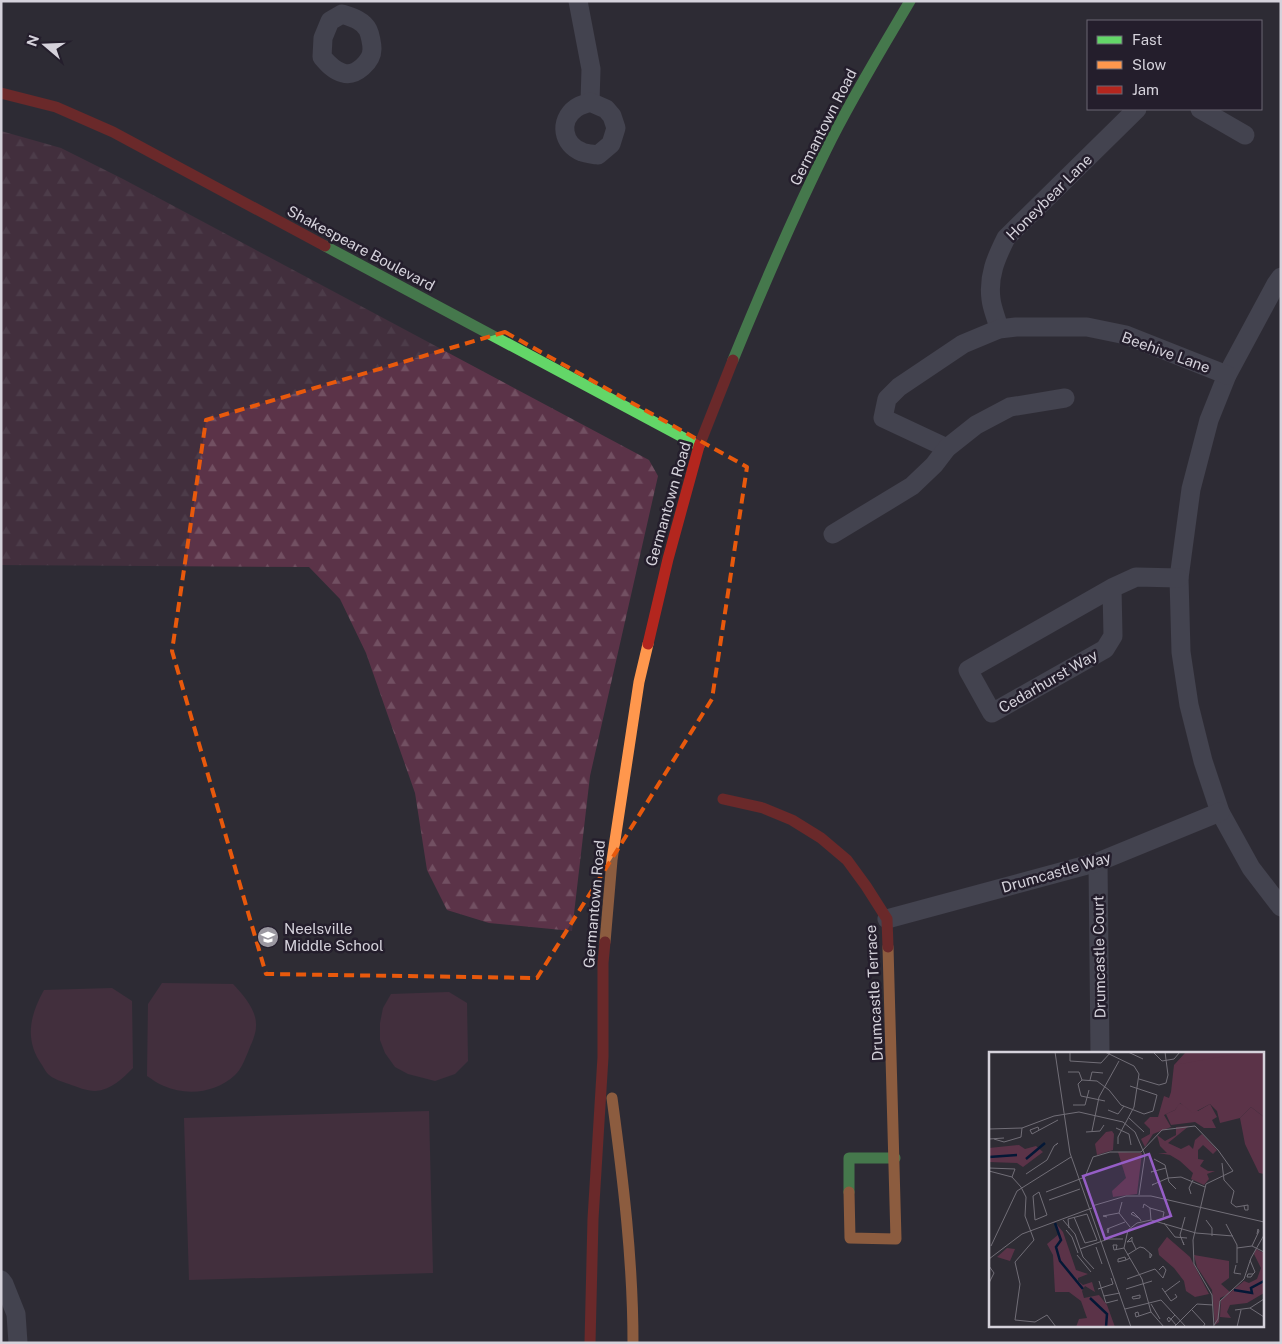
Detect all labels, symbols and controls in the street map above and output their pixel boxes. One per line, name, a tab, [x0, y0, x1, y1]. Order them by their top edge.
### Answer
north arrow	[20, 20, 70, 70]
legend	[1087, 20, 1262, 110]
text: Fast	[1132, 31, 1162, 48]
text: N	[23, 33, 42, 49]
text: Slow	[1132, 56, 1167, 73]
street label: Germantown Road	[786, 66, 860, 188]
text: Jam	[1132, 81, 1159, 98]
street label: Honeybear Lane	[1003, 151, 1095, 243]
street label: Shakespeare Boulevard	[284, 202, 438, 294]
street label: Beehive Lane	[1119, 328, 1213, 376]
street label: Germantown Road	[642, 440, 694, 568]
street label: Cedarhurst Way	[995, 646, 1101, 716]
street label: Germantown Road	[580, 839, 608, 969]
street label: Drumcastle Way	[999, 848, 1113, 896]
street label: Drumcastle Court	[1089, 895, 1109, 1019]
place label: Neelsville Middle School	[284, 920, 383, 954]
street label: Drumcastle Terrace	[862, 924, 886, 1062]
school or university icon: Neelsville Middle School	[256, 925, 280, 949]
inset map	[989, 1052, 1264, 1326]

